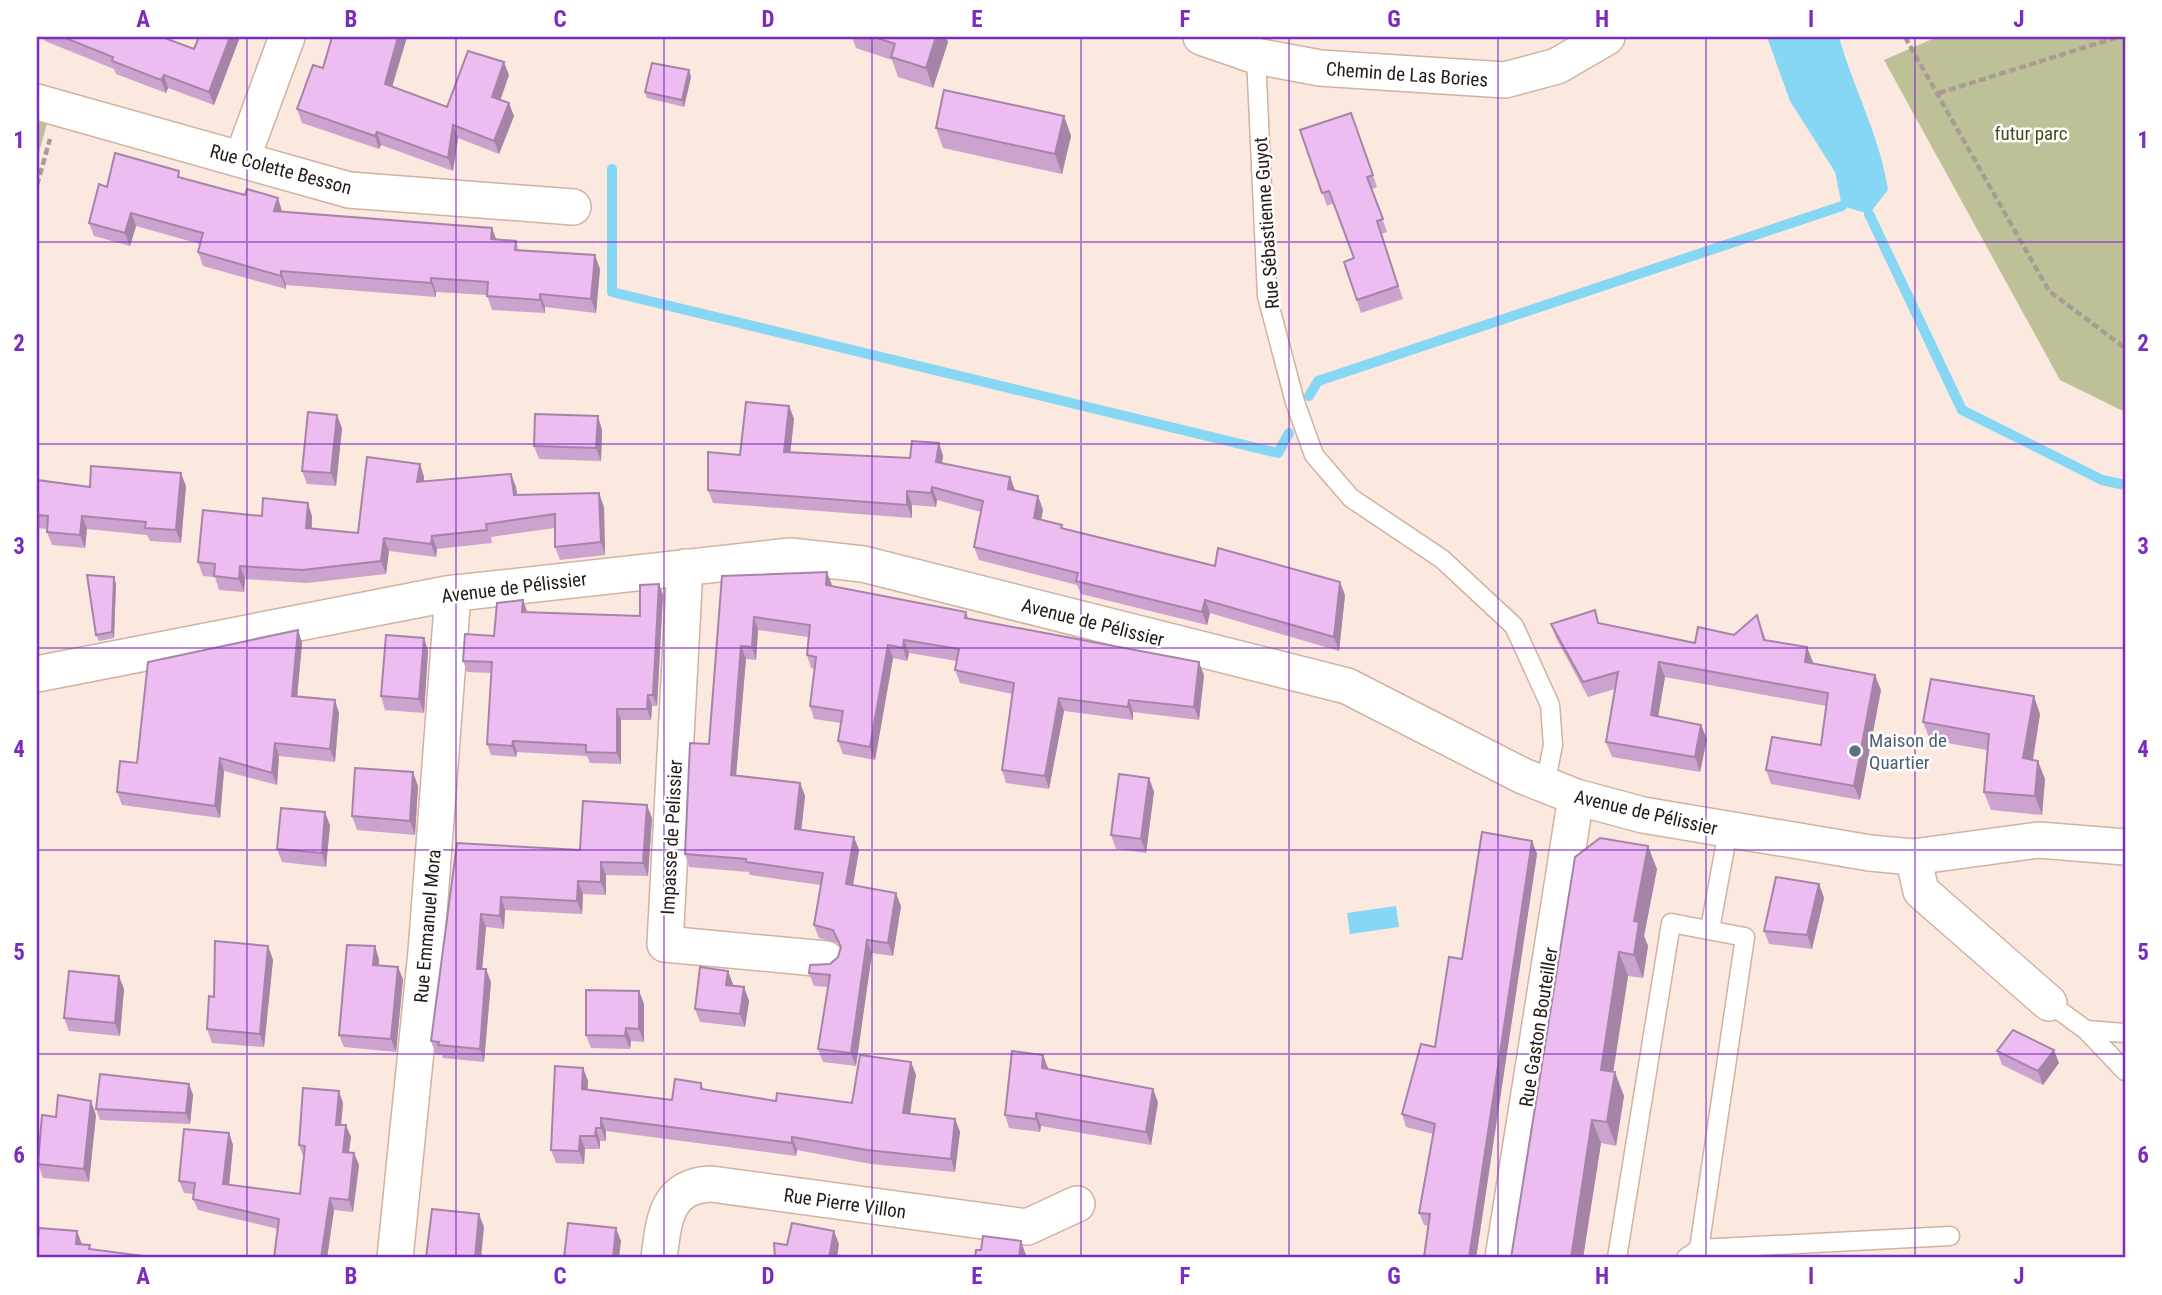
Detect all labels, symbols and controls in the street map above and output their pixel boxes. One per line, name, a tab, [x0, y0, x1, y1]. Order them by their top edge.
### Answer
text: A	[136, 6, 150, 33]
text: B	[345, 6, 357, 33]
text: C	[553, 6, 567, 33]
text: D	[762, 6, 775, 33]
text: E	[971, 6, 983, 33]
text: F	[1180, 6, 1191, 33]
text: G	[1387, 6, 1401, 33]
text: H	[1595, 6, 1609, 33]
text: I	[1808, 6, 1814, 33]
text: J	[2013, 6, 2025, 33]
street label: Chemin de Las Bories	[1325, 57, 1489, 92]
park label: futur parc	[1994, 122, 2068, 145]
text: 1	[13, 127, 25, 154]
text: 1	[2137, 127, 2149, 154]
street label: Rue Sébastienne Guyot	[1249, 136, 1284, 310]
street label: Rue Colette Besson	[207, 139, 354, 199]
text: 2	[13, 330, 25, 357]
text: 2	[2137, 330, 2149, 357]
text: 3	[13, 533, 25, 560]
text: 3	[2137, 533, 2149, 560]
street label: Avenue de Pélissier	[440, 567, 588, 608]
street label: Avenue de Pélissier	[1019, 594, 1167, 651]
place label: Maison de Quartier	[1869, 729, 1947, 774]
text: 4	[13, 736, 25, 763]
text: 4	[2137, 736, 2149, 763]
marker: Maison de Quartier	[1847, 743, 1863, 759]
street label: Impasse de Pelissier	[656, 759, 687, 915]
street label: Avenue de Pélissier	[1572, 785, 1720, 840]
street label: Rue Emmanuel Mora	[409, 848, 446, 1004]
text: 5	[13, 939, 25, 966]
text: 5	[2137, 939, 2149, 966]
street label: Rue Gaston Bouteiller	[1515, 945, 1563, 1109]
text: 6	[13, 1142, 25, 1169]
text: 6	[2137, 1142, 2149, 1169]
street label: Rue Pierre Villon	[782, 1184, 908, 1223]
text: A	[136, 1263, 150, 1290]
text: B	[345, 1263, 357, 1290]
text: C	[553, 1263, 567, 1290]
text: D	[762, 1263, 775, 1290]
text: E	[971, 1263, 983, 1290]
text: F	[1180, 1263, 1191, 1290]
text: G	[1387, 1263, 1401, 1290]
text: H	[1595, 1263, 1609, 1290]
text: I	[1808, 1263, 1814, 1290]
text: J	[2013, 1263, 2025, 1290]

